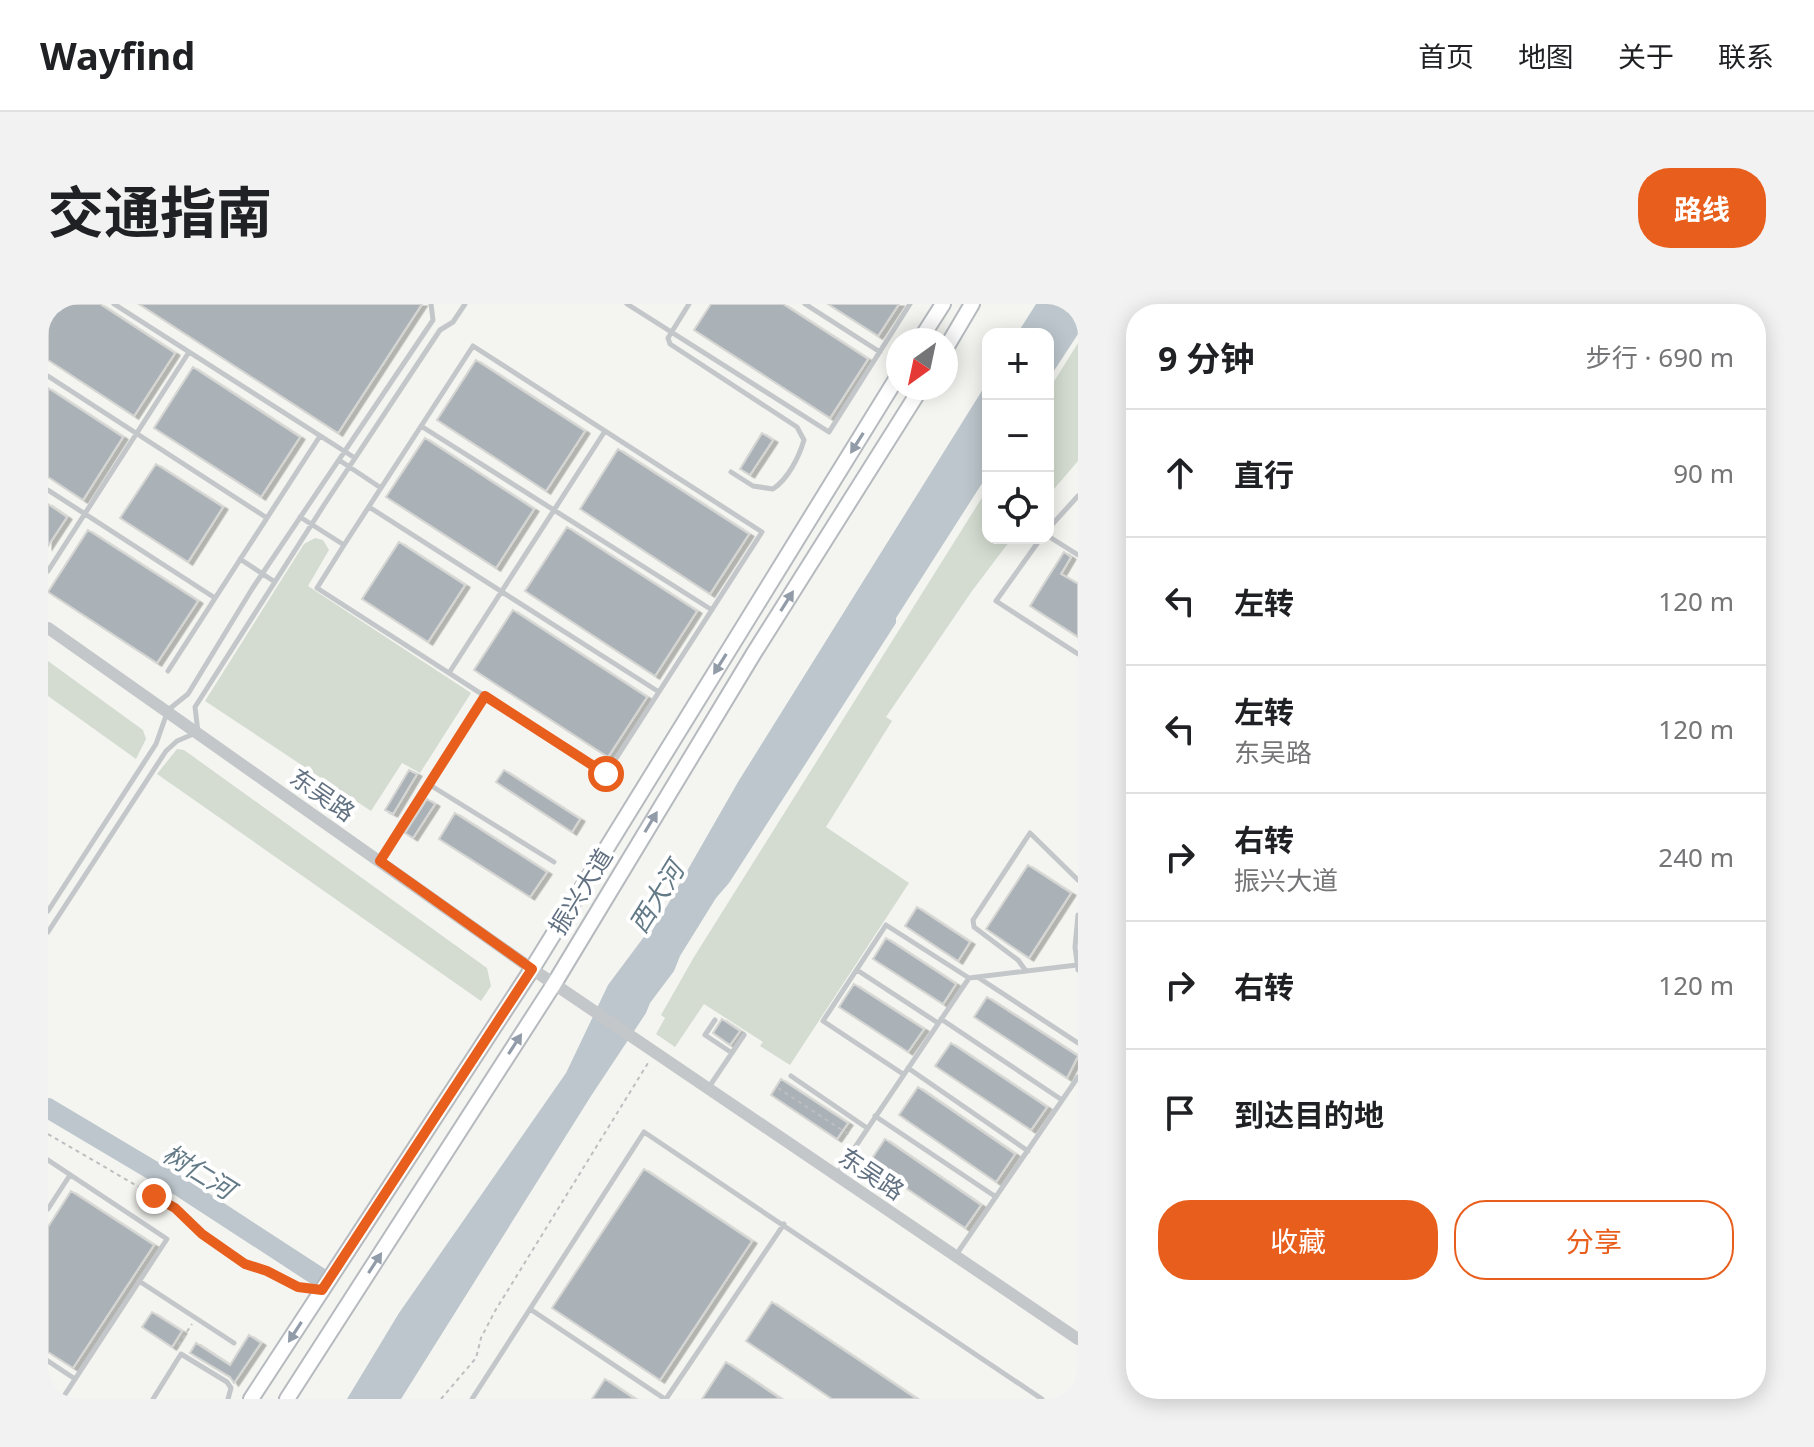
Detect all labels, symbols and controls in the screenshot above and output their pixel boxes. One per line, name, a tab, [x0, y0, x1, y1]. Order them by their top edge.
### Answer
text: Wayfind	[40, 29, 195, 81]
text: 首页	[1418, 37, 1474, 75]
text: 地图	[1518, 37, 1574, 75]
text: 关于	[1618, 37, 1674, 75]
text: 联系	[1718, 37, 1774, 75]
button: 路线	[1638, 168, 1766, 248]
text: 交通指南	[48, 173, 272, 249]
north arrow	[886, 328, 958, 400]
map controls	[982, 328, 1054, 544]
button: +	[982, 328, 1054, 400]
text: 9 分钟	[1158, 335, 1254, 381]
text: 步行 · 690 m	[1586, 339, 1734, 375]
button: −	[982, 400, 1054, 472]
one-way arrow	[850, 432, 864, 454]
icon: ahead	[1158, 451, 1202, 495]
text: 直行	[1234, 454, 1294, 495]
text: 90 m	[1673, 455, 1734, 491]
button: locate	[982, 472, 1054, 544]
icon: left	[1158, 579, 1202, 623]
text: 左转	[1234, 582, 1294, 623]
text: 120 m	[1658, 583, 1734, 619]
one-way arrow	[780, 590, 794, 612]
one-way arrow	[714, 653, 728, 675]
text: 左转	[1234, 691, 1294, 732]
icon: left	[1158, 707, 1202, 751]
text: 120 m	[1658, 711, 1734, 747]
text: 东吴路	[1234, 734, 1312, 770]
route start	[588, 756, 624, 792]
street label: 东吴路	[284, 760, 362, 828]
one-way arrow	[644, 812, 659, 833]
text: 右转	[1234, 819, 1294, 860]
icon: right	[1158, 835, 1202, 879]
text: 240 m	[1658, 839, 1734, 875]
street label: 振兴大道	[541, 842, 619, 940]
water label: 西大河	[620, 850, 695, 940]
text: 振兴大道	[1234, 862, 1338, 898]
icon: right	[1158, 963, 1202, 1007]
text: 右转	[1234, 966, 1294, 1007]
text: 120 m	[1658, 967, 1734, 1003]
one-way arrow	[508, 1033, 522, 1055]
icon: arrive	[1158, 1091, 1202, 1135]
text: 到达目的地	[1234, 1094, 1384, 1135]
water label: 树仁河	[156, 1135, 246, 1210]
street label: 东吴路	[833, 1139, 911, 1207]
route end	[136, 1178, 172, 1214]
button: 收藏	[1158, 1200, 1438, 1280]
button: 分享	[1454, 1200, 1734, 1280]
one-way arrow	[367, 1252, 382, 1273]
one-way arrow	[287, 1321, 302, 1342]

